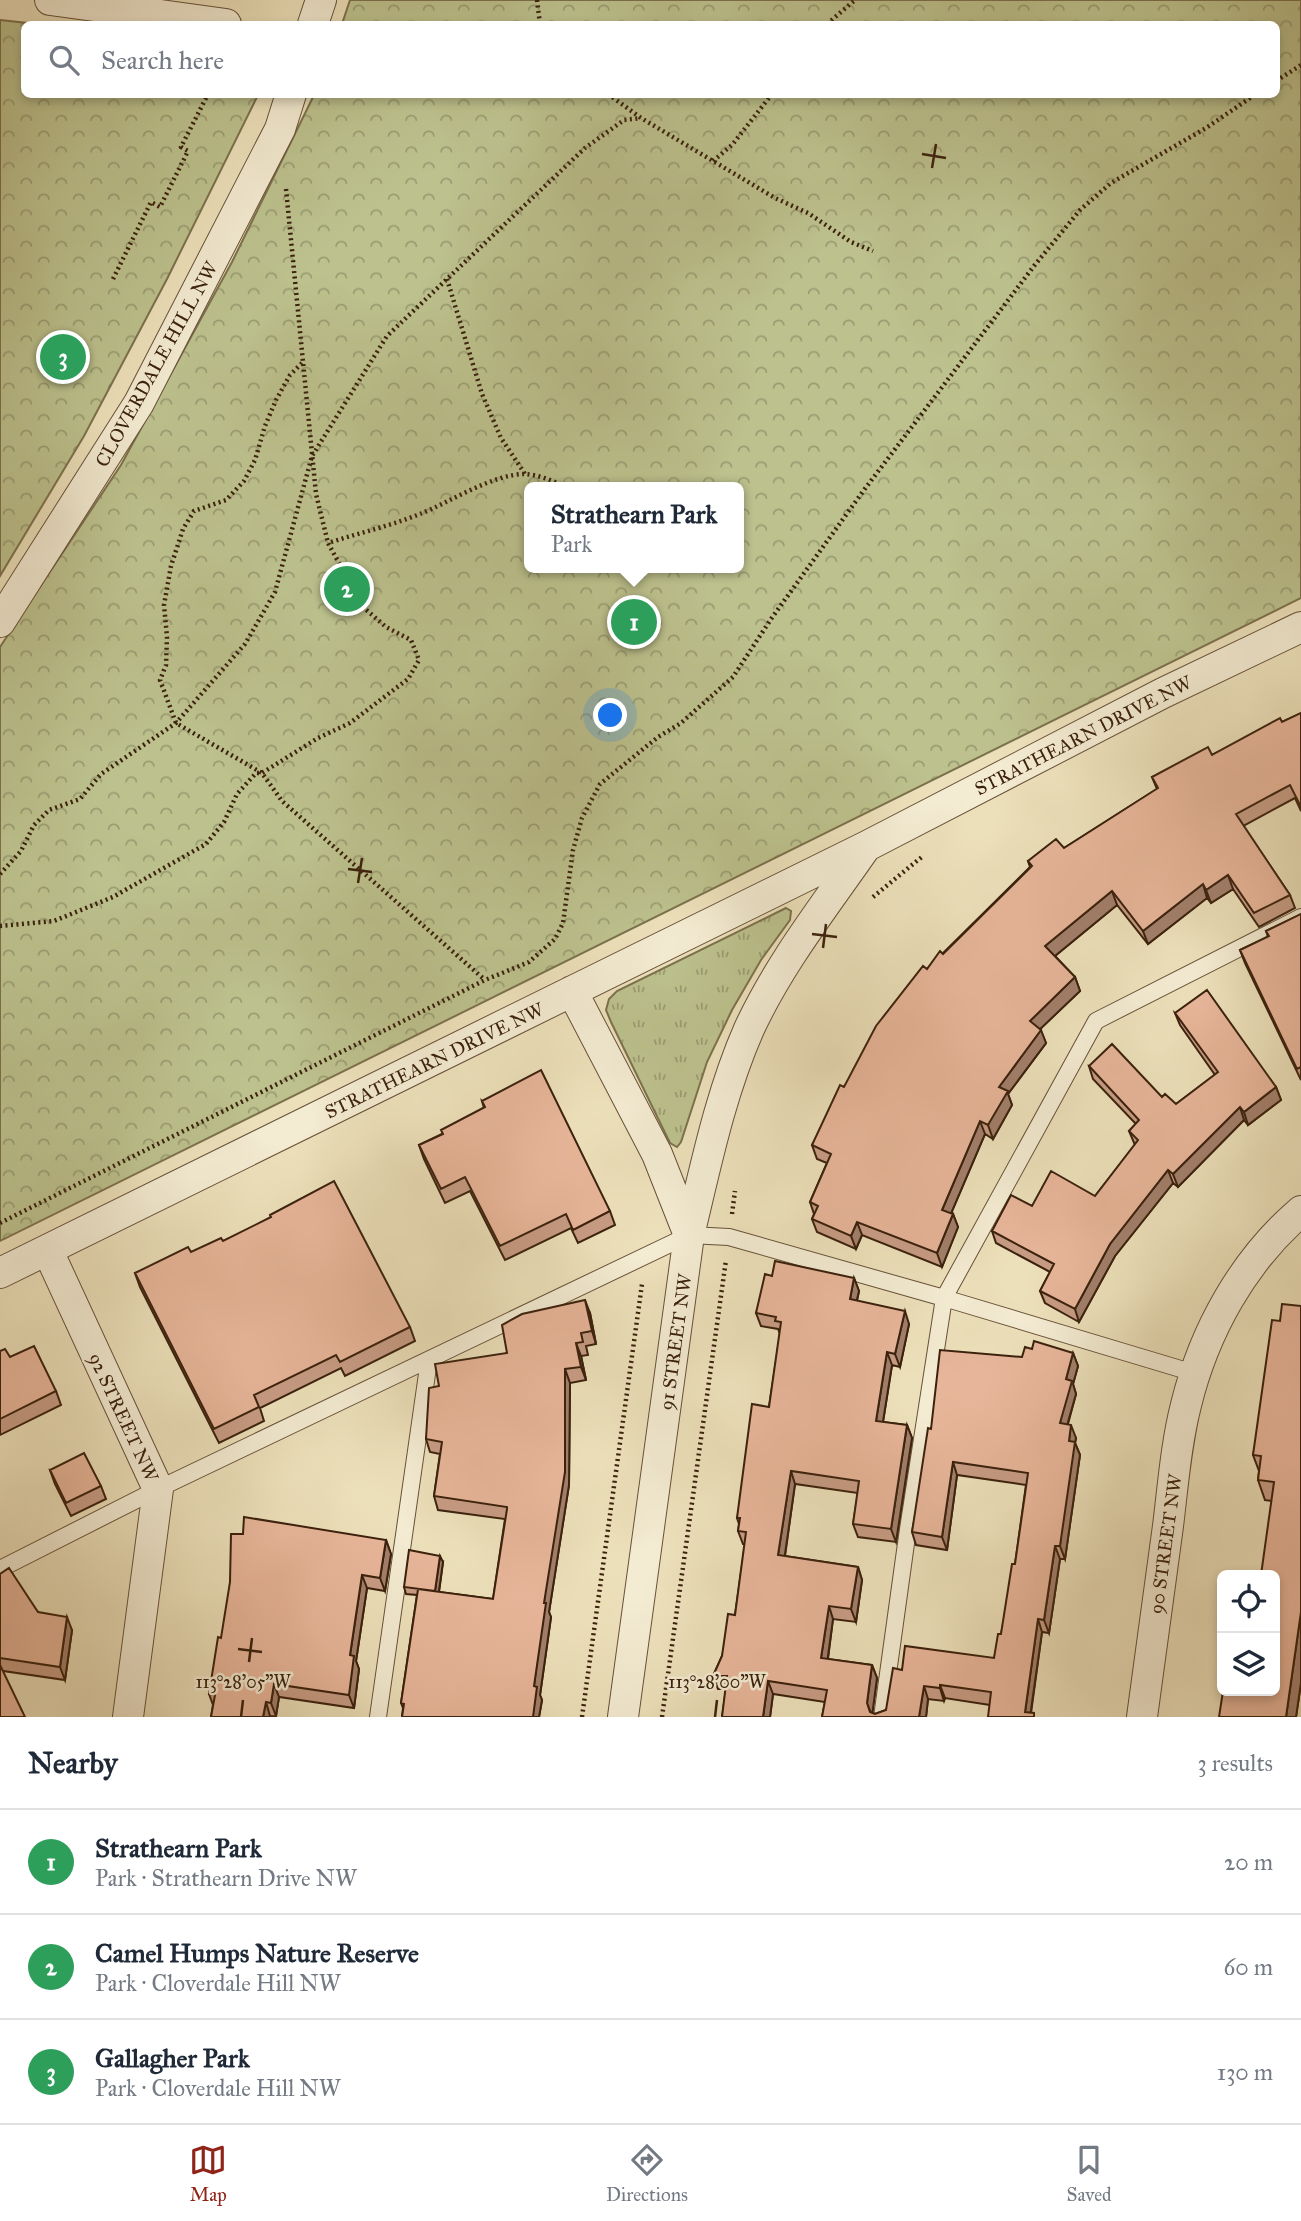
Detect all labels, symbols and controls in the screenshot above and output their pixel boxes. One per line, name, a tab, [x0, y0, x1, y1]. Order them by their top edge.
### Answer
search box	[21, 21, 1280, 98]
icon: search	[45, 41, 83, 79]
text: Search here	[101, 44, 224, 76]
street label: CLOVERDALE HILL NW	[90, 257, 223, 471]
pin: 3	[40, 331, 86, 383]
popup	[524, 482, 744, 573]
text: Strathearn Park	[551, 498, 717, 530]
text: Park	[551, 530, 592, 558]
pin: 2	[324, 563, 370, 615]
pin: 1	[611, 596, 657, 648]
street label: STRATHEARN DRIVE NW	[971, 670, 1196, 800]
your location	[593, 698, 627, 732]
street label: STRATHEARN DRIVE NW	[321, 997, 548, 1123]
street label: 91 STREET NW	[655, 1271, 697, 1412]
street label: 92 STREET NW	[84, 1349, 164, 1486]
street label: 90 STREET NW	[1144, 1472, 1187, 1616]
map controls	[1217, 1570, 1280, 1696]
button: locate	[1217, 1570, 1280, 1633]
button: layers	[1217, 1633, 1280, 1696]
text: 113°28'05"W	[195, 1671, 291, 1693]
text: 113°28'00"W	[668, 1671, 767, 1693]
text: Nearby	[28, 1745, 118, 1781]
text: 3 results	[1197, 1749, 1273, 1777]
text: Strathearn Park	[95, 1832, 262, 1864]
text: 1	[46, 1848, 56, 1876]
text: 20 m	[1224, 1848, 1273, 1876]
text: Park · Strathearn Drive NW	[95, 1864, 357, 1892]
text: Camel Humps Nature Reserve	[95, 1937, 419, 1969]
text: 2	[45, 1953, 57, 1981]
text: 60 m	[1224, 1953, 1273, 1981]
text: Park · Cloverdale Hill NW	[95, 1969, 341, 1997]
text: Gallagher Park	[95, 2042, 250, 2074]
text: 3	[46, 2058, 56, 2086]
text: 130 m	[1217, 2058, 1273, 2086]
text: Park · Cloverdale Hill NW	[95, 2074, 341, 2102]
tab: Map	[189, 2141, 227, 2206]
tab: Directions	[606, 2141, 688, 2206]
tab: Saved	[1067, 2141, 1112, 2206]

